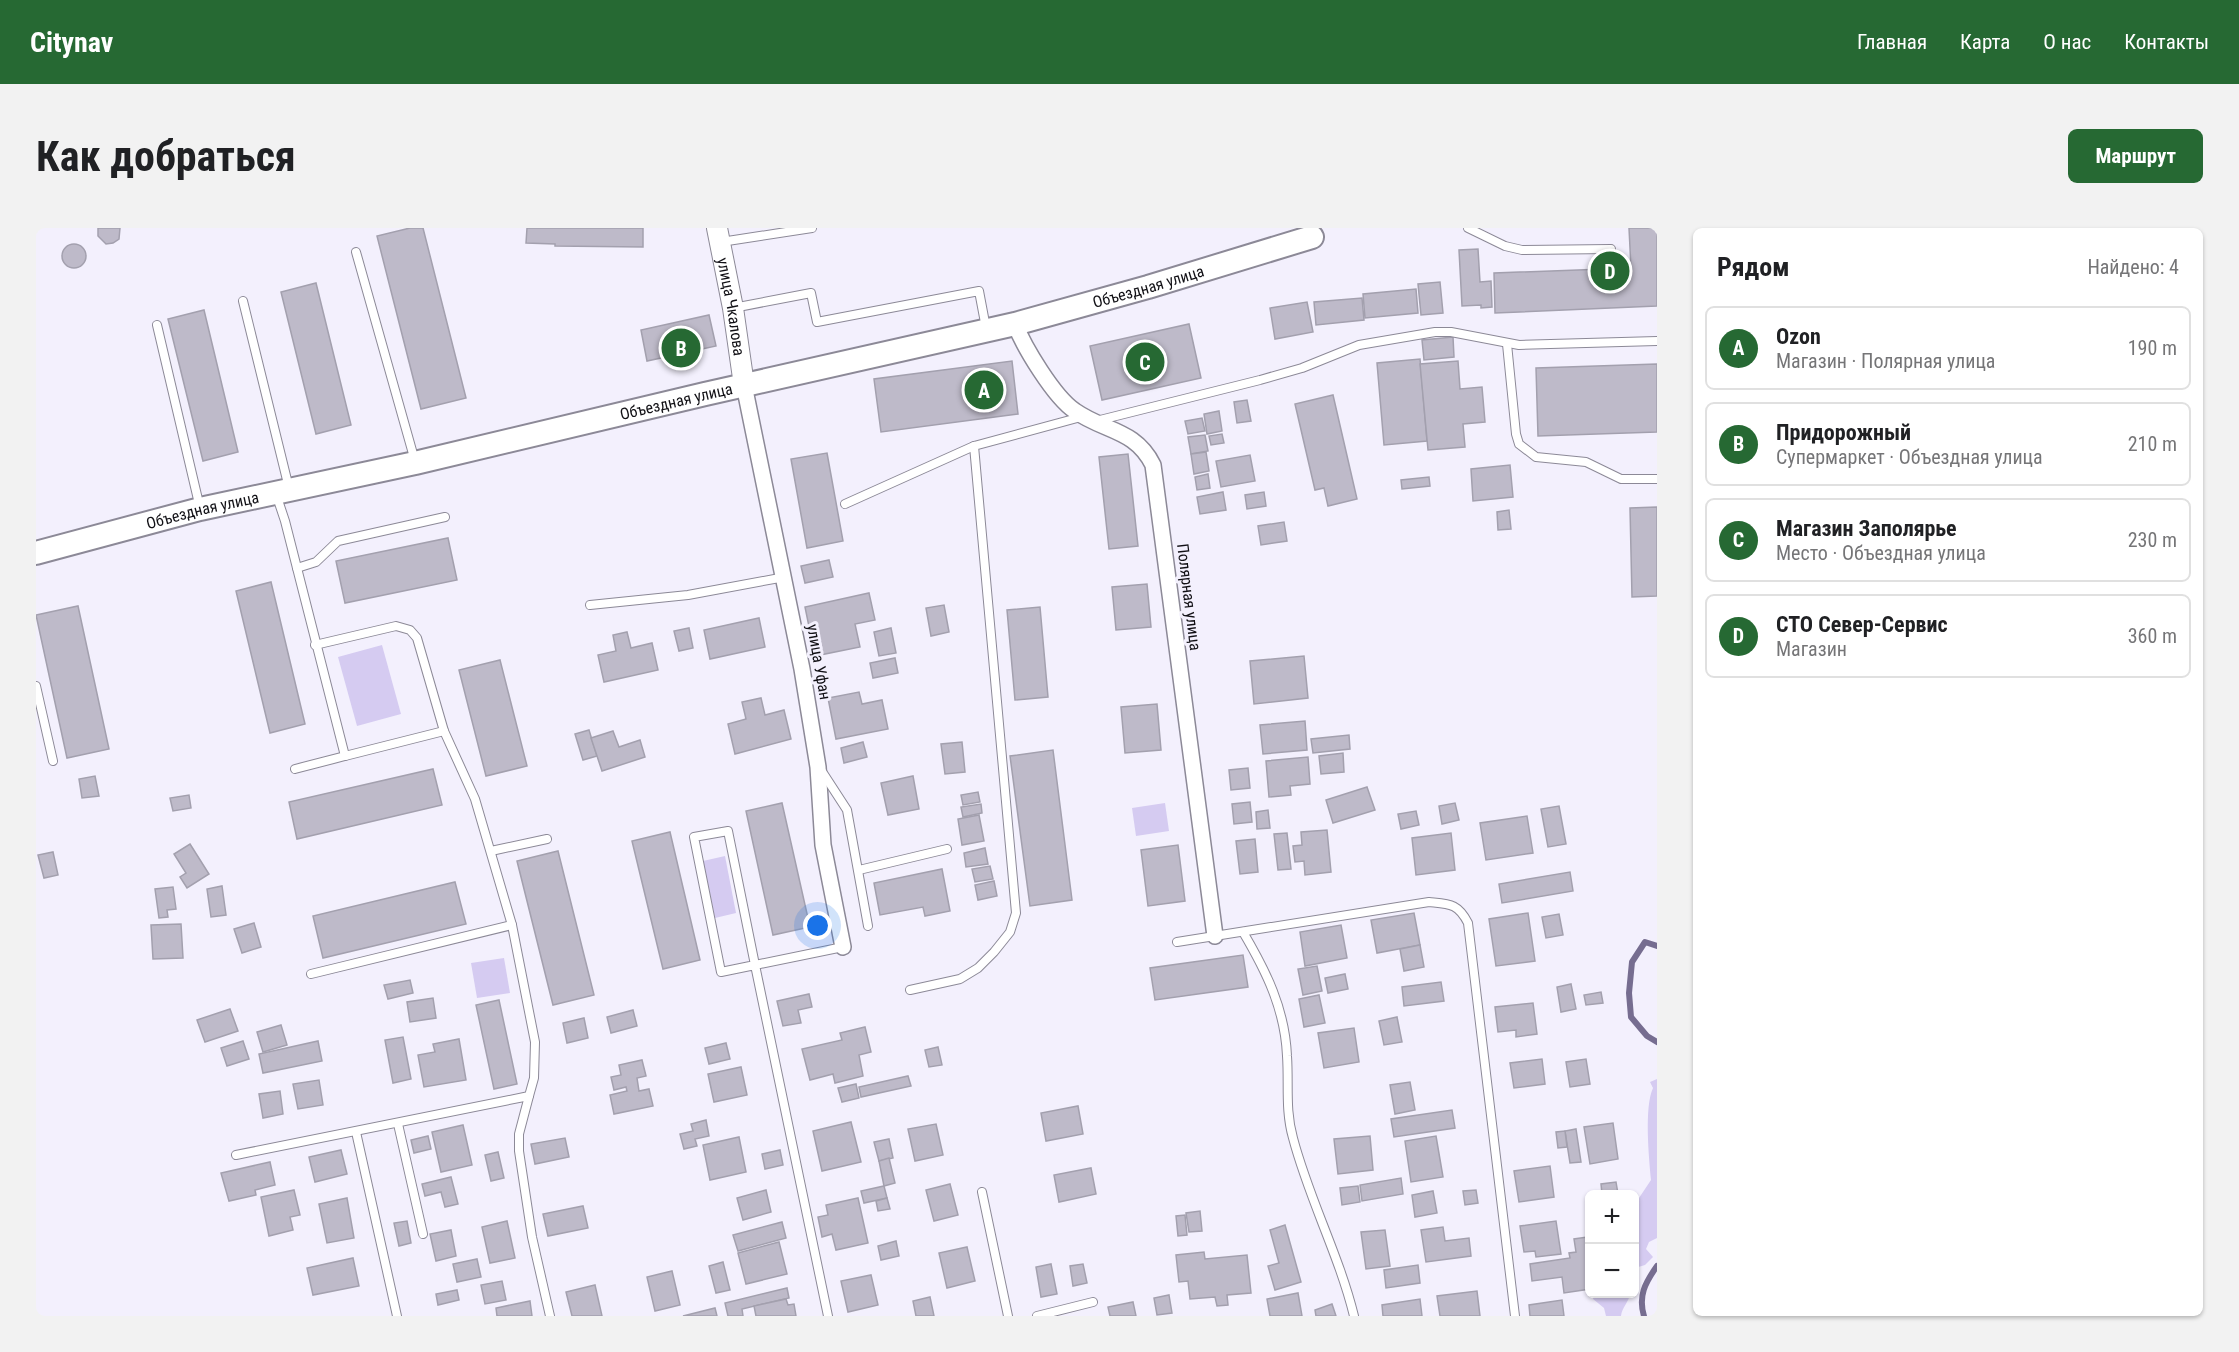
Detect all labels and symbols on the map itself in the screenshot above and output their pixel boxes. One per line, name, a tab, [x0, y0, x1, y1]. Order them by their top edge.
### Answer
pin: D	[1590, 248, 1630, 294]
street label: улица Чкалова	[714, 256, 749, 357]
street label: Объездная улица	[1090, 261, 1206, 311]
pin: B	[662, 326, 700, 370]
pin: C	[1126, 340, 1164, 384]
pin: A	[964, 368, 1004, 412]
street label: Объездная улица	[618, 379, 734, 423]
street label: Объездная улица	[144, 487, 260, 533]
street label: Полярная улица	[1173, 542, 1205, 652]
street label: улица Уфан	[803, 623, 835, 701]
your location	[803, 911, 832, 940]

